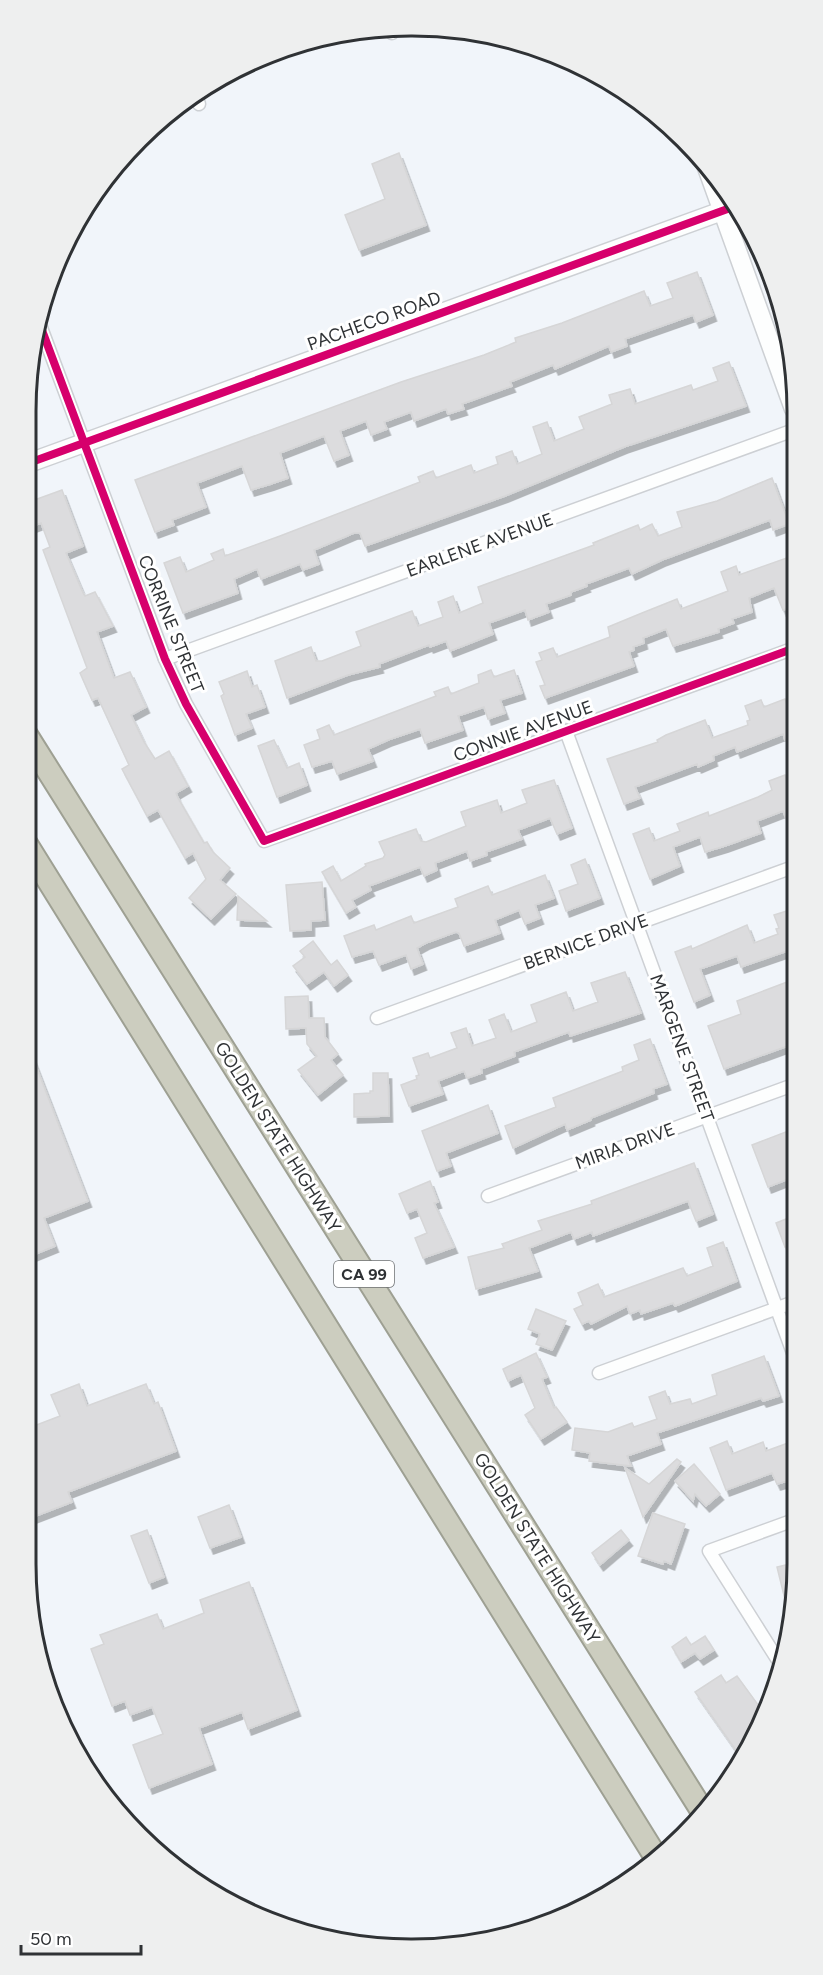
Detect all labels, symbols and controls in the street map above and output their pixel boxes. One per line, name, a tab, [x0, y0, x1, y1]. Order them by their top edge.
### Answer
street label: PACHECO ROAD	[304, 287, 444, 355]
street label: EARLENE AVENUE	[403, 508, 557, 582]
street label: CORRINE STREET	[133, 552, 209, 696]
street label: CONNIE AVENUE	[450, 696, 596, 766]
street label: BERNICE DRIVE	[520, 909, 652, 975]
street label: MARGENE STREET	[645, 971, 719, 1125]
street label: GOLDEN STATE HIGHWAY	[210, 1038, 346, 1236]
street label: MIRIA DRIVE	[572, 1118, 678, 1174]
road number: CA 99	[334, 1261, 394, 1287]
street label: GOLDEN STATE HIGHWAY	[469, 1449, 605, 1647]
scale bar	[21, 1918, 141, 1956]
text: 50 m	[30, 1928, 72, 1950]

